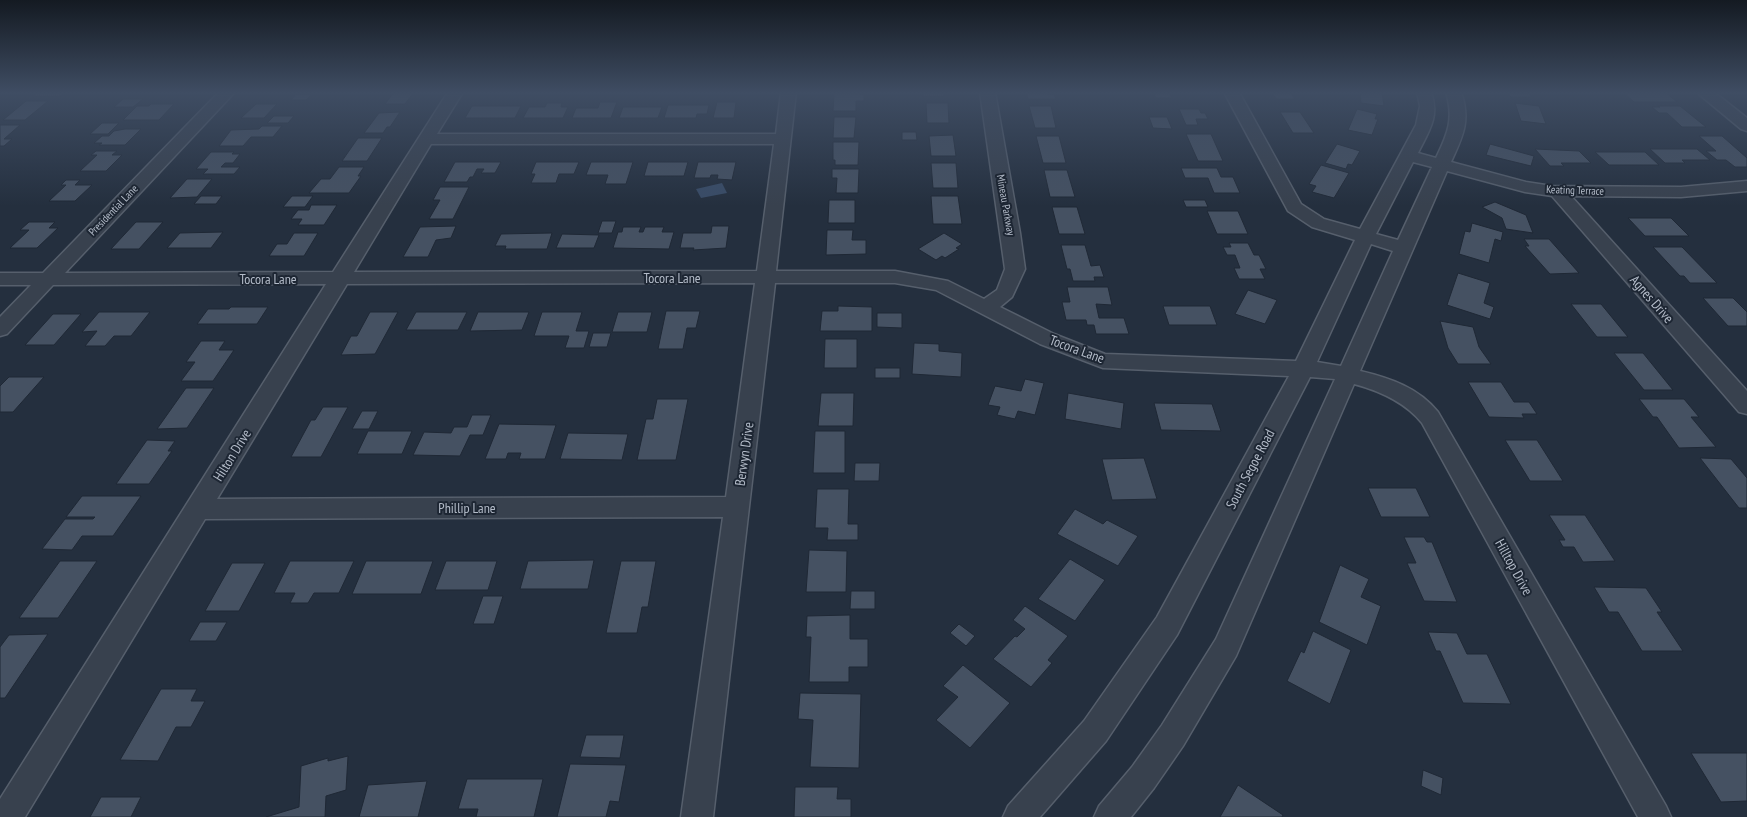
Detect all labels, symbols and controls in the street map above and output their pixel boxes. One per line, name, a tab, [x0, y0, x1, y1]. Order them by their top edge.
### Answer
street label: Mineau Parkway	[994, 173, 1018, 237]
street label: Presidential Lane	[85, 181, 141, 238]
street label: Keating Terrace	[1546, 182, 1605, 198]
street label: Tocora Lane	[643, 269, 701, 287]
street label: Tocora Lane	[239, 270, 297, 288]
street label: Agnes Drive	[1626, 271, 1678, 327]
street label: Tocora Lane	[1047, 331, 1107, 367]
street label: Berwyn Drive	[731, 421, 757, 487]
street label: Hilton Drive	[209, 425, 255, 484]
street label: South Segoe Road	[1222, 426, 1278, 512]
street label: Phillip Lane	[438, 499, 496, 517]
street label: Hilltop Drive	[1491, 536, 1537, 598]

